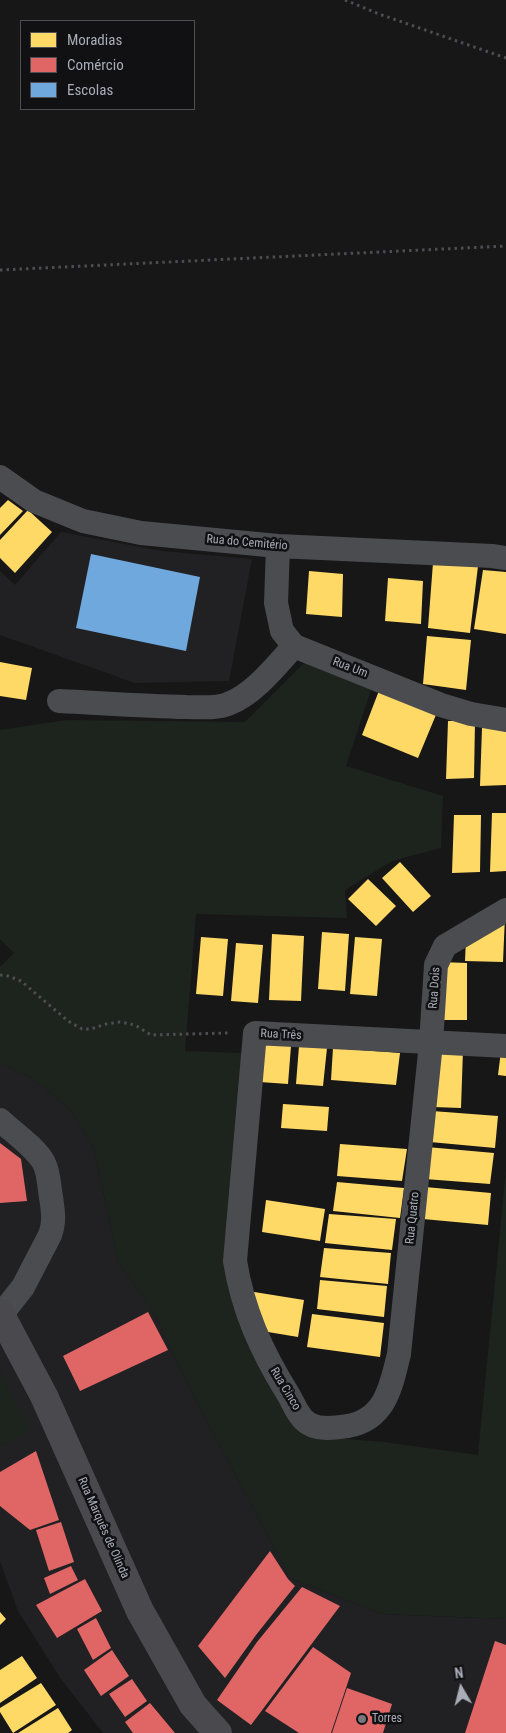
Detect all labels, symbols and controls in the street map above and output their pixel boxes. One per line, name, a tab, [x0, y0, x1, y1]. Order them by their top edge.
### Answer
legend	[20, 20, 195, 110]
text: Moradias	[67, 31, 122, 49]
text: Comércio	[67, 56, 124, 74]
text: Escolas	[67, 81, 113, 99]
street label: Rua do Cemitério	[206, 532, 288, 554]
street label: Rua Um	[330, 655, 370, 681]
street label: Rua Dois	[426, 967, 444, 1009]
street label: Rua Três	[260, 1027, 302, 1043]
street label: Rua Quatro	[403, 1191, 423, 1245]
street label: Rua Cinco	[267, 1365, 303, 1413]
street label: Rua Marquês de Olinda	[74, 1475, 132, 1581]
north arrow	[436, 1663, 486, 1713]
text: N	[454, 1665, 464, 1682]
place label: Torres	[372, 1712, 402, 1726]
marker: Torres	[356, 1713, 368, 1725]

